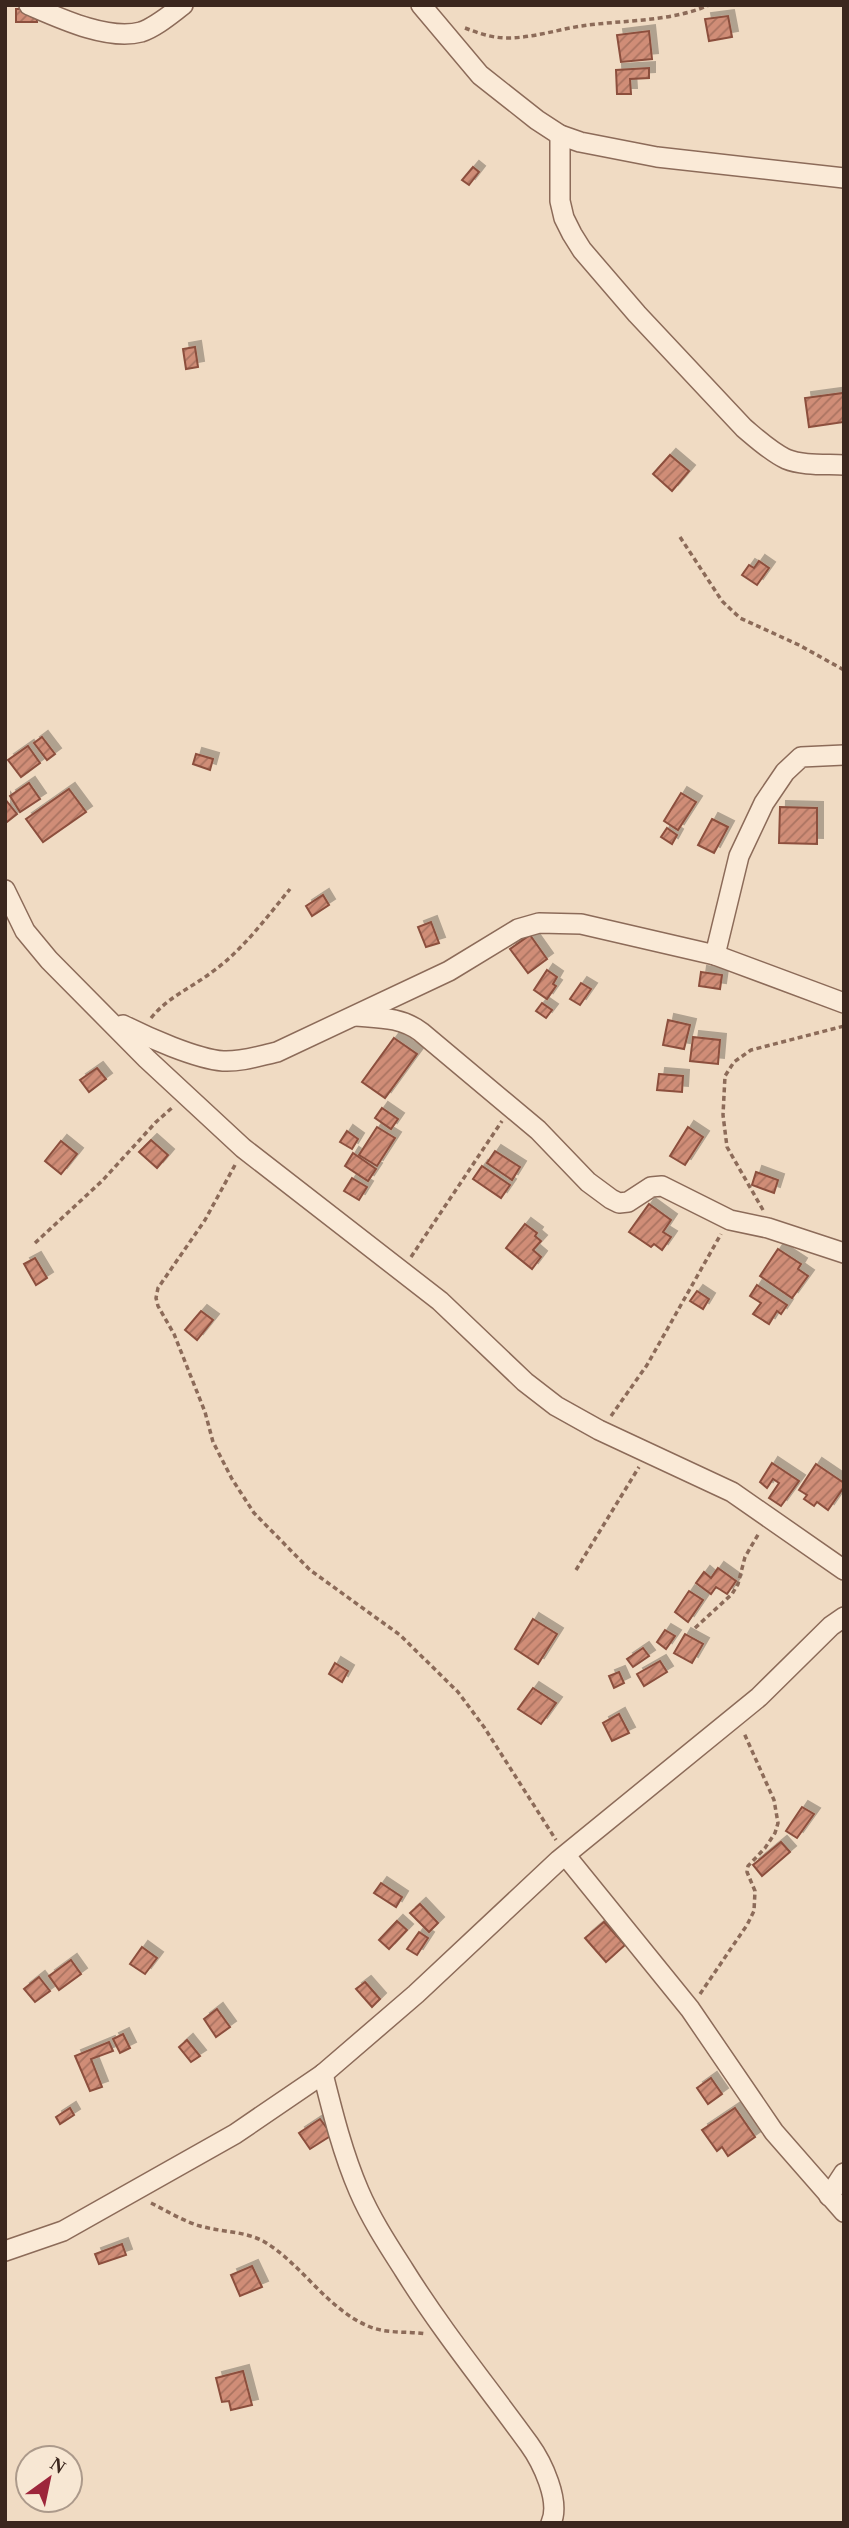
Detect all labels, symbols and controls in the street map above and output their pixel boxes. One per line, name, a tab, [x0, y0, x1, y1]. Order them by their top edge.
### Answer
north arrow	[14, 2444, 84, 2514]
text: N	[47, 2453, 70, 2478]

